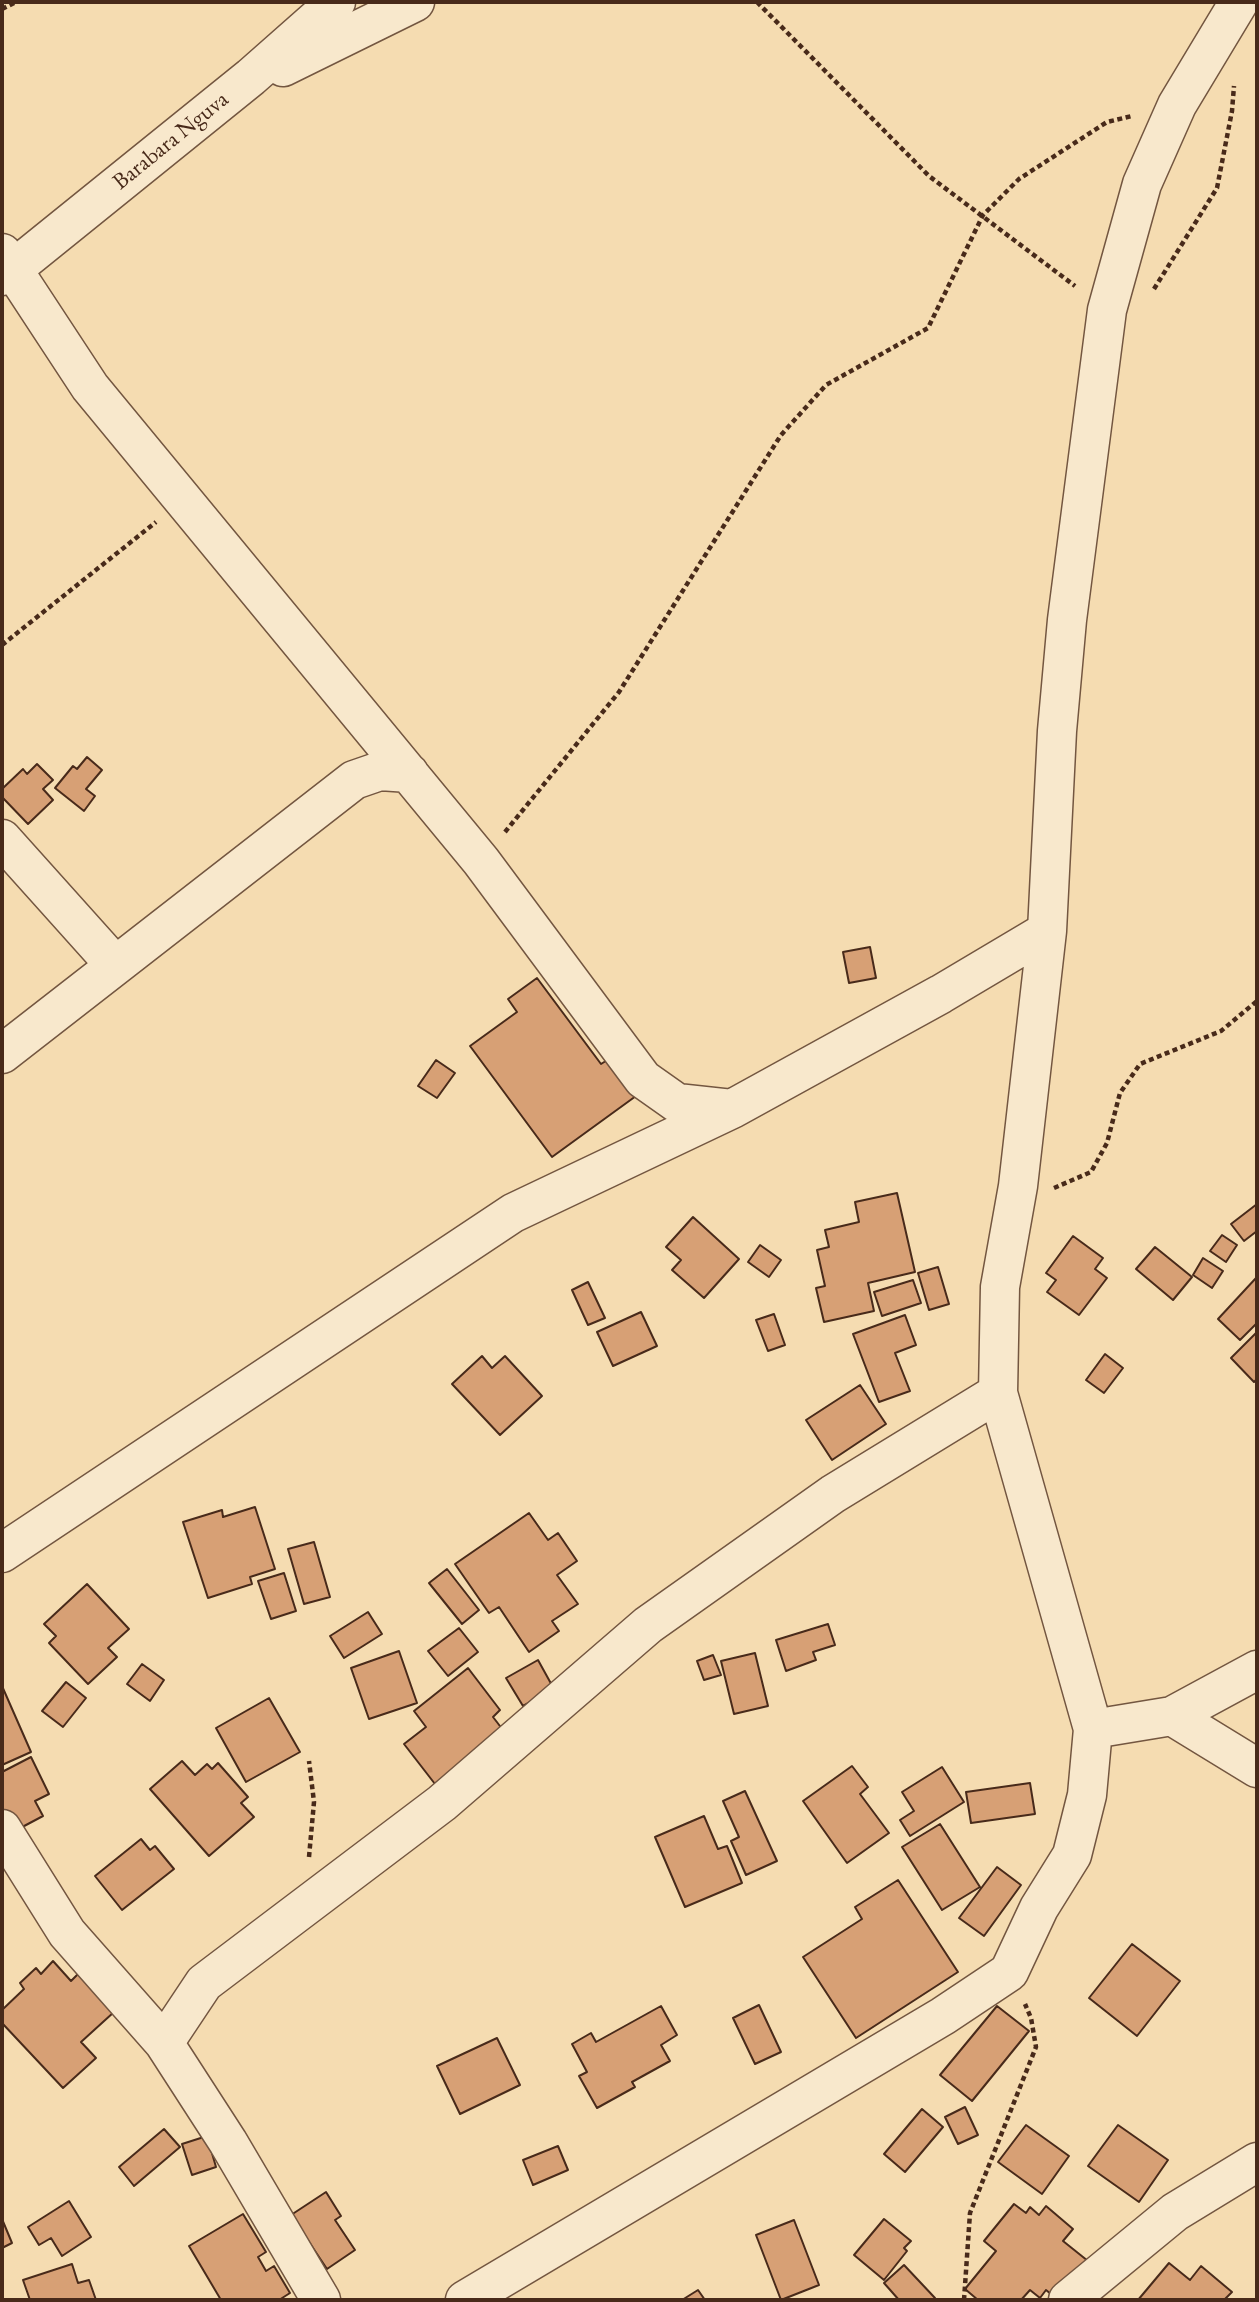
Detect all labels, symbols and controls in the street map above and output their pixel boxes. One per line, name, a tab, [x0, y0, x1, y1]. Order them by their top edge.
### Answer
street label: Barabara Nguva	[108, 86, 234, 196]

